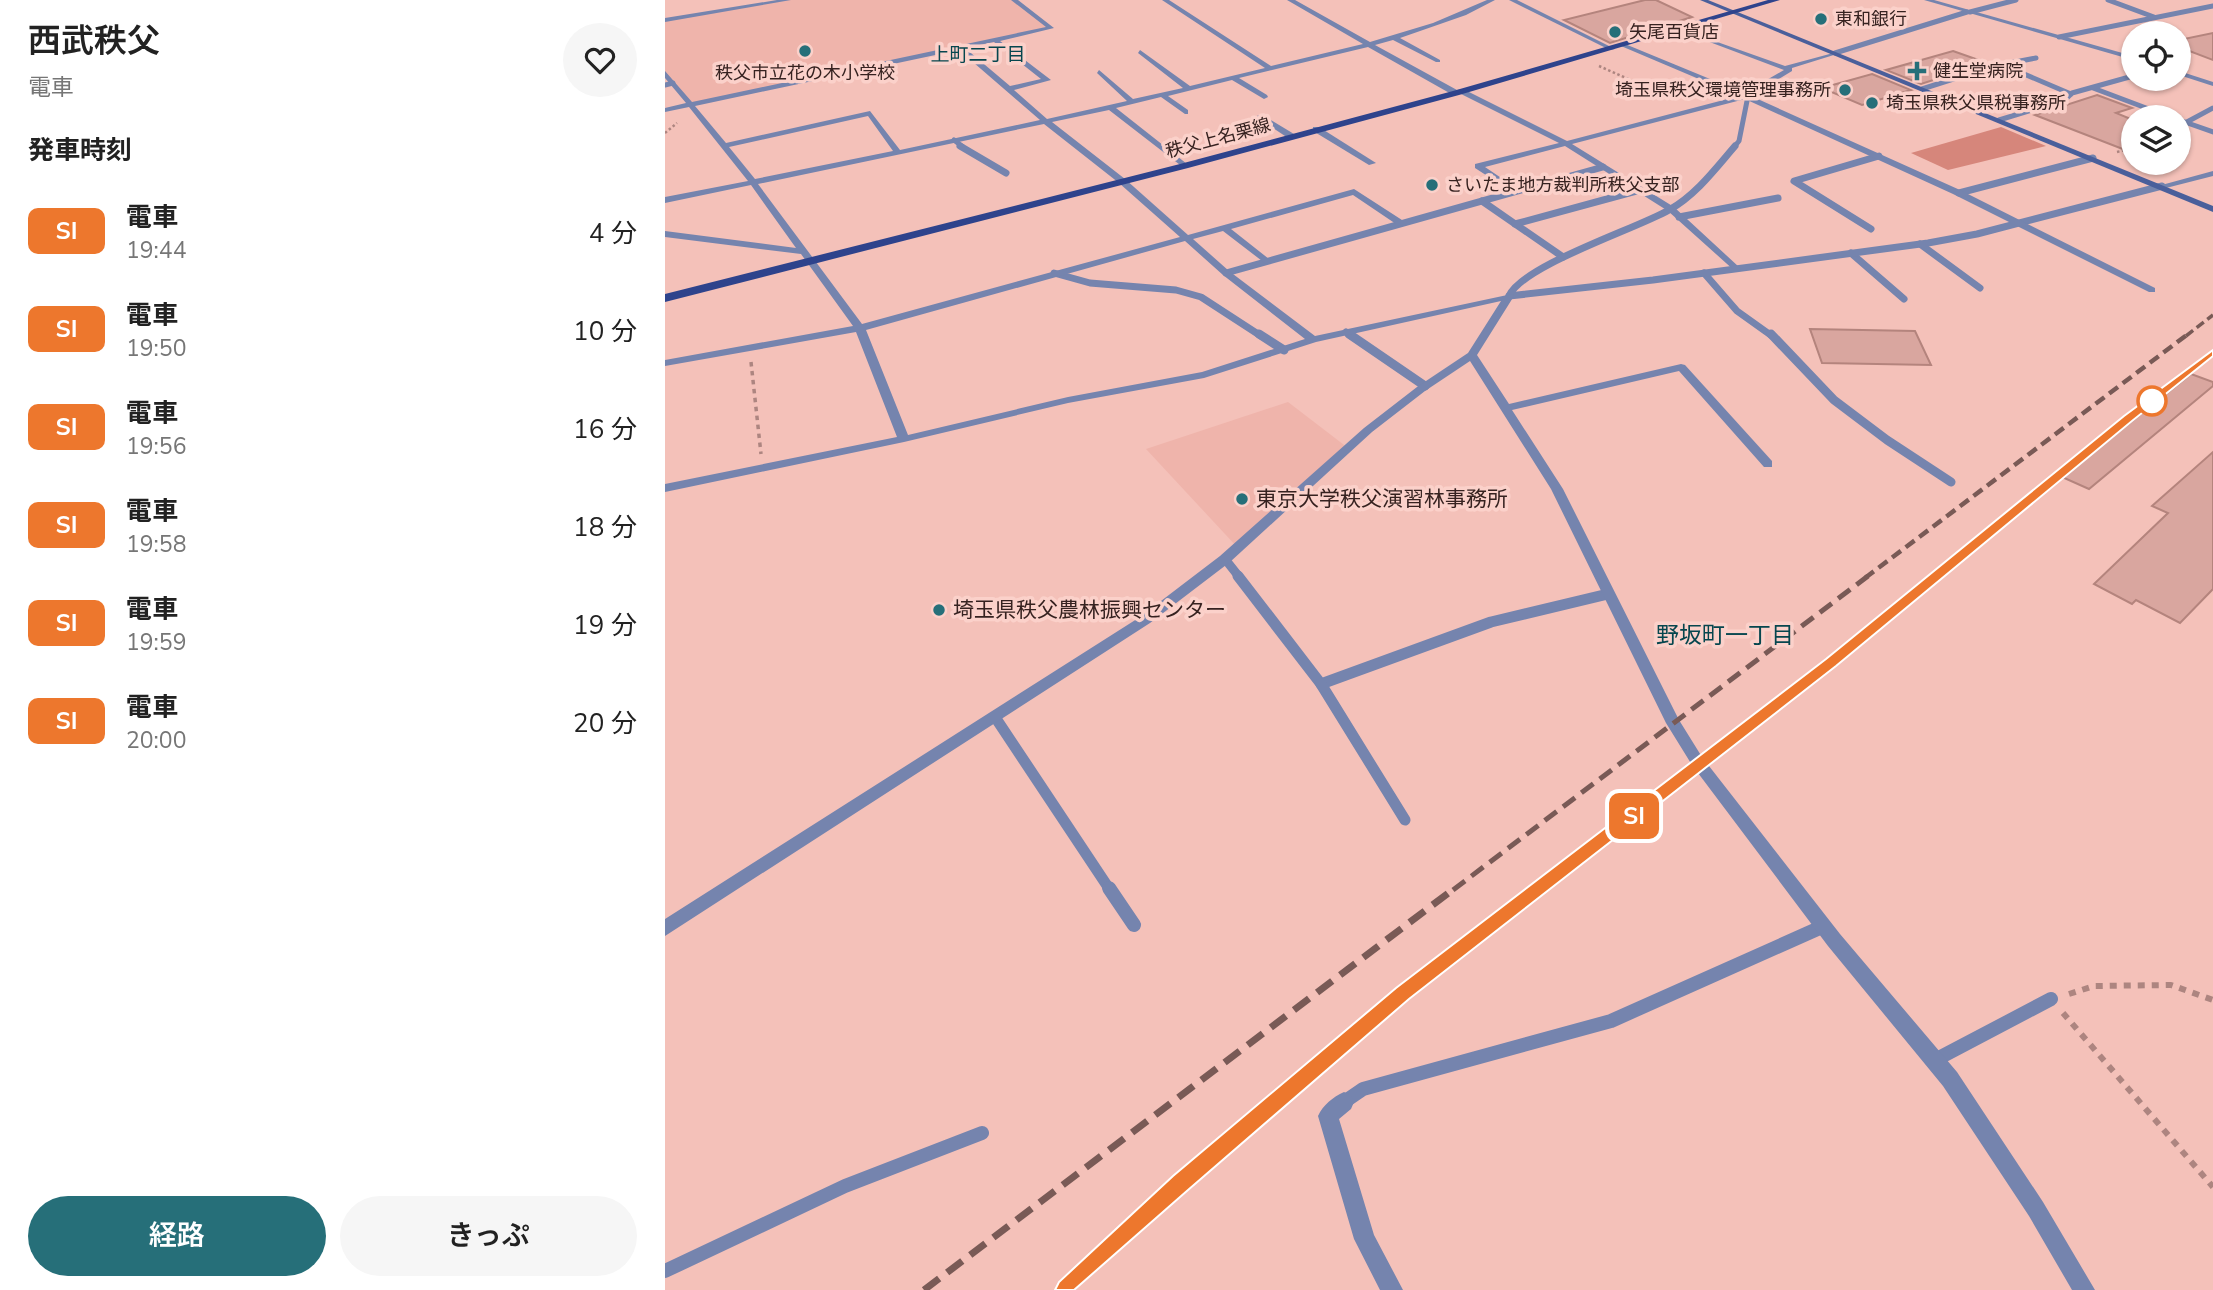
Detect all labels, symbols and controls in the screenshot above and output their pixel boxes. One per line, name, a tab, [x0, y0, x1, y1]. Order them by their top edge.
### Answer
place label: 東和銀行	[1835, 7, 1907, 31]
marker: 東和銀行	[1813, 11, 1829, 27]
text: 西武秩父	[28, 19, 160, 64]
place label: 矢尾百貨店	[1629, 20, 1719, 44]
map controls	[2121, 21, 2191, 175]
button: locate	[2121, 21, 2191, 91]
button: heart	[563, 23, 637, 97]
marker: 矢尾百貨店	[1607, 24, 1623, 40]
district label: 上町二丁目	[930, 42, 1026, 68]
marker: 秩父市立花の木小学校	[797, 43, 813, 59]
place label: 健生堂病院	[1933, 59, 2023, 83]
place label: 秩父市立花の木小学校	[715, 61, 895, 85]
marker: 健生堂病院	[1907, 61, 1927, 81]
text: 電車	[28, 72, 74, 103]
place label: 埼玉県秩父環境管理事務所	[1615, 78, 1831, 102]
marker: 埼玉県秩父環境管理事務所	[1837, 82, 1853, 98]
place label: 埼玉県秩父県税事務所	[1886, 91, 2066, 115]
marker: 埼玉県秩父県税事務所	[1864, 95, 1880, 111]
button: layers	[2121, 105, 2191, 175]
street label: 秩父上名栗線	[1163, 112, 1273, 164]
text: 発車時刻	[28, 133, 132, 168]
place label: さいたま地方裁判所秩父支部	[1446, 173, 1679, 197]
marker: さいたま地方裁判所秩父支部	[1424, 177, 1440, 193]
text: 電車	[126, 200, 178, 235]
text: SI	[56, 215, 77, 247]
text: 4 分	[589, 216, 637, 251]
text: 19:44	[126, 235, 186, 266]
text: 電車	[126, 298, 178, 333]
text: SI	[56, 313, 77, 345]
text: 10 分	[573, 314, 637, 349]
text: 19:50	[126, 333, 186, 364]
unlabelled marker	[2137, 386, 2167, 416]
text: 電車	[126, 396, 178, 431]
text: SI	[56, 411, 77, 443]
text: 16 分	[573, 412, 637, 447]
text: 19:56	[126, 431, 186, 462]
place label: 東京大学秩父演習林事務所	[1256, 485, 1508, 513]
marker: 東京大学秩父演習林事務所	[1234, 491, 1250, 507]
text: 電車	[126, 494, 178, 529]
text: SI	[56, 509, 77, 541]
text: 18 分	[573, 510, 637, 545]
text: 19:58	[126, 529, 186, 560]
text: 電車	[126, 592, 178, 627]
place label: 埼玉県秩父農林振興センター	[953, 596, 1226, 624]
marker: 埼玉県秩父農林振興センター	[931, 602, 947, 618]
text: SI	[56, 607, 77, 639]
text: 19 分	[573, 608, 637, 643]
district label: 野坂町一丁目	[1656, 620, 1794, 651]
text: 19:59	[126, 627, 186, 658]
text: 電車	[126, 690, 178, 725]
text: SI	[56, 705, 77, 737]
text: 20 分	[573, 706, 637, 741]
text: 20:00	[126, 725, 186, 756]
line badge: SI	[1602, 793, 1665, 839]
text: SI	[1623, 800, 1645, 832]
button: 経路	[28, 1196, 326, 1276]
button: きっぷ	[340, 1196, 637, 1276]

